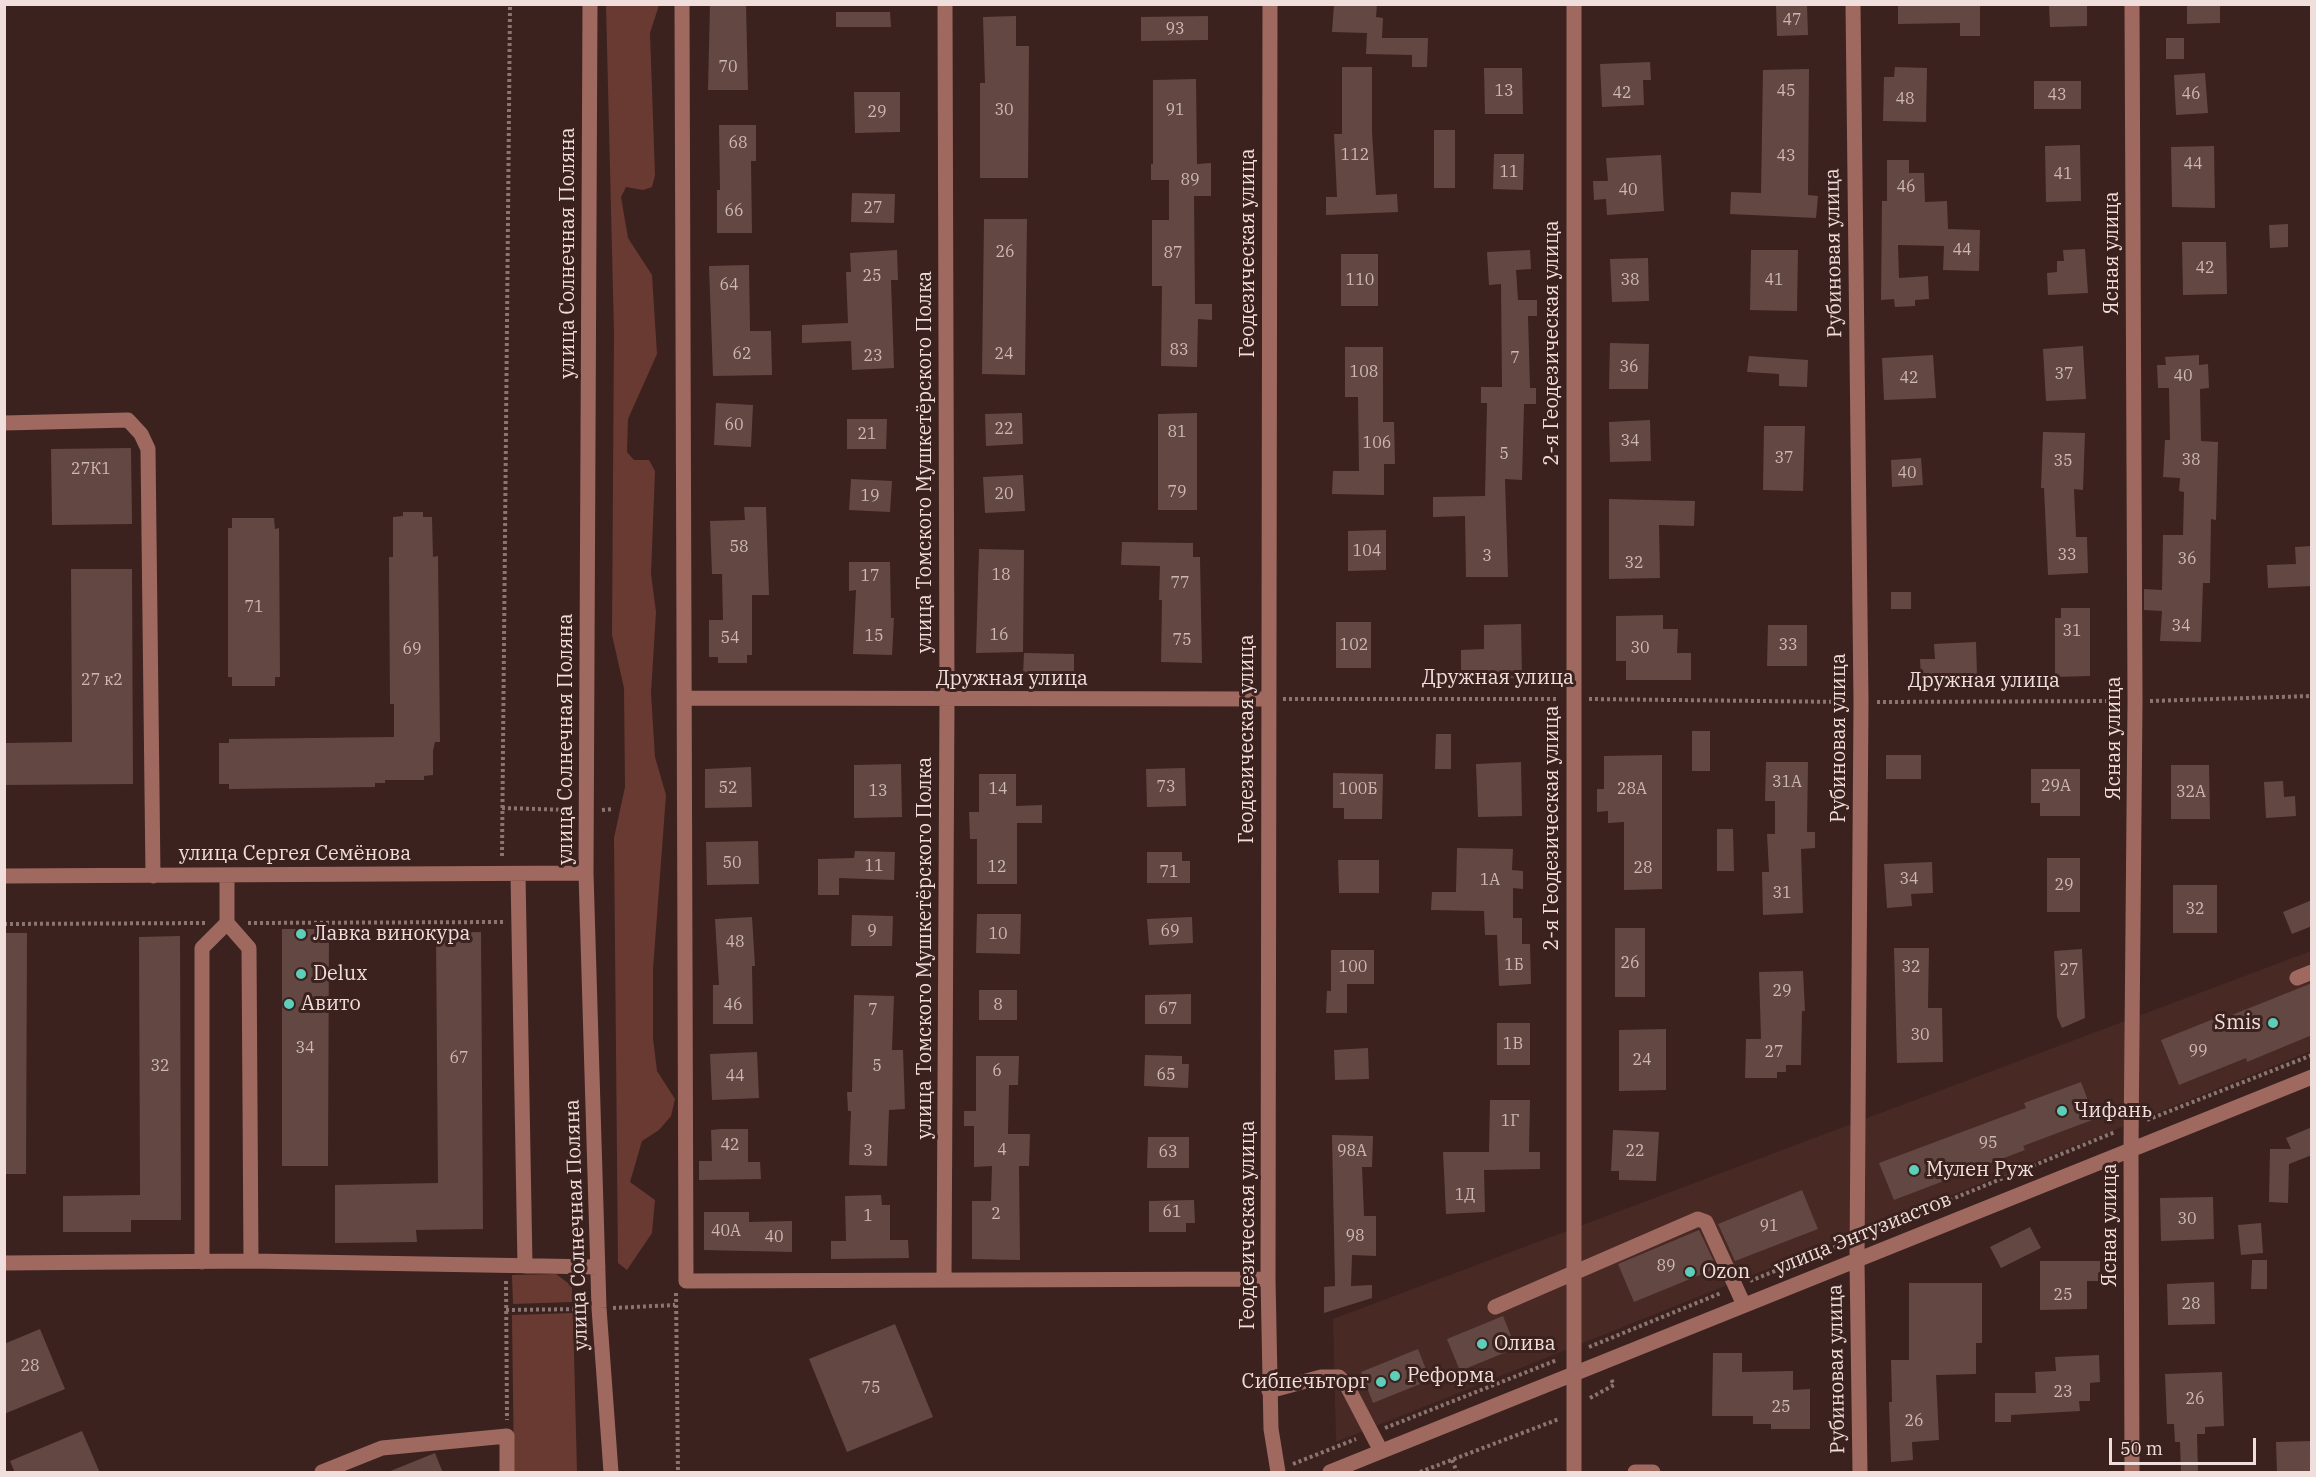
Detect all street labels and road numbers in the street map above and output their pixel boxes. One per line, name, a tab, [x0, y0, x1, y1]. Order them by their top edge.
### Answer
street label: улица Солнечная Поляна	[556, 127, 580, 379]
street label: Геодезическая улица	[1236, 148, 1260, 358]
street label: Рубиновая улица	[1821, 168, 1847, 338]
street label: Ясная улица	[2100, 191, 2124, 315]
street label: 2-я Геодезическая улица	[1540, 220, 1564, 466]
street label: улица Томского Мушкетёрского Полка	[913, 271, 937, 653]
street label: улица Солнечная Поляна	[554, 613, 578, 865]
street label: Геодезическая улица	[1235, 634, 1259, 844]
street label: Рубиновая улица	[1827, 653, 1851, 823]
street label: Дружная улица	[1422, 666, 1574, 690]
street label: Дружная улица	[936, 667, 1088, 691]
street label: Дружная улица	[1908, 669, 2060, 693]
street label: Ясная улица	[2102, 676, 2126, 800]
street label: 2-я Геодезическая улица	[1540, 705, 1564, 951]
street label: улица Томского Мушкетёрского Полка	[913, 757, 937, 1139]
street label: улица Сергея Семёнова	[179, 842, 411, 866]
street label: улица Солнечная Поляна	[561, 1099, 593, 1351]
street label: Геодезическая улица	[1236, 1120, 1260, 1330]
street label: Ясная улица	[2098, 1163, 2122, 1287]
street label: улица Энтузиастов	[1771, 1188, 1955, 1280]
street label: Рубиновая улица	[1824, 1284, 1850, 1454]

